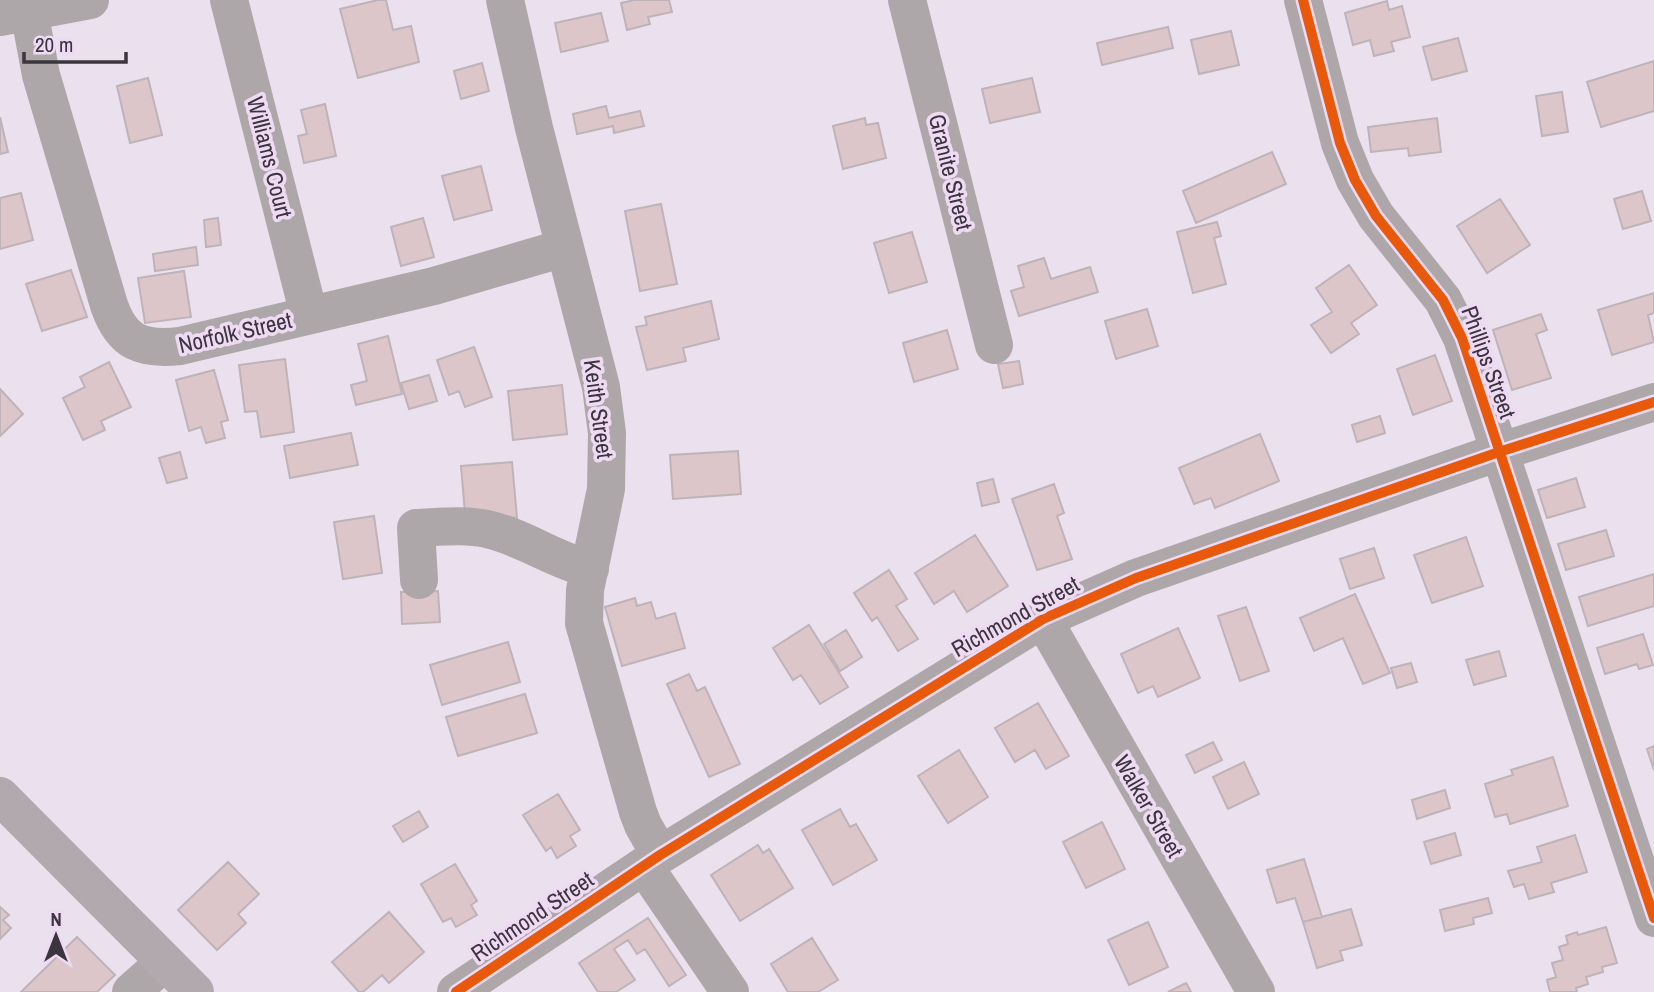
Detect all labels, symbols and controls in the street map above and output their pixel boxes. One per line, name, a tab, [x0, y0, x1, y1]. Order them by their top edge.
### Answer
scale bar	[24, 21, 126, 65]
text: 20 m	[35, 30, 73, 59]
street label: Williams Court	[240, 93, 300, 221]
street label: Granite Street	[922, 111, 980, 233]
street label: Phillips Street	[1454, 302, 1524, 422]
street label: Norfolk Street	[175, 304, 295, 360]
street label: Keith Street	[577, 358, 621, 460]
street label: Richmond Street	[946, 568, 1084, 664]
street label: Walker Street	[1107, 749, 1191, 863]
street label: Richmond Street	[465, 864, 599, 968]
north arrow	[21, 901, 91, 971]
text: N	[50, 906, 62, 932]

